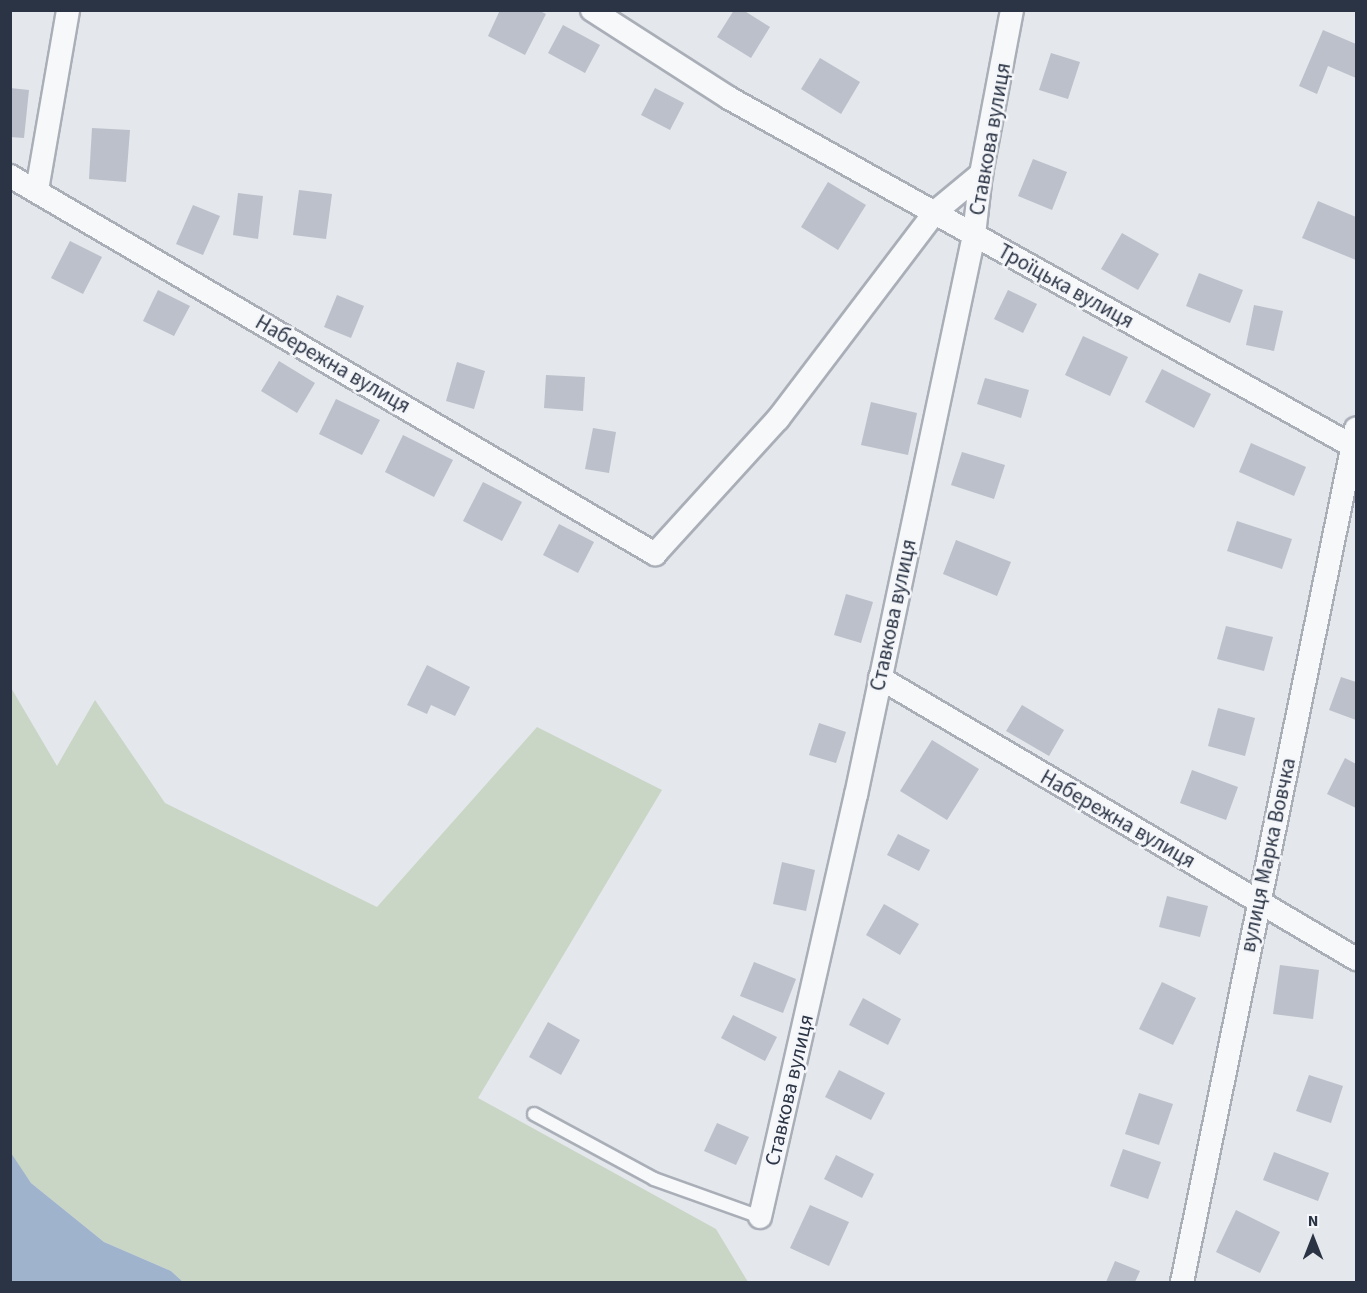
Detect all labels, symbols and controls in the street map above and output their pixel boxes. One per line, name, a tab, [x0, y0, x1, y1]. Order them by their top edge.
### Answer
street label: Ставкова вулиця	[964, 61, 1016, 217]
street label: Троїцька вулиця	[994, 238, 1138, 334]
street label: Набережна вулиця	[251, 309, 415, 419]
street label: Ставкова вулиця	[865, 537, 921, 693]
street label: вулиця Марка Вовчка	[1235, 755, 1301, 955]
street label: Набережна вулиця	[1036, 764, 1200, 874]
street label: Ставкова вулиця	[759, 1012, 819, 1168]
north arrow	[1283, 1209, 1343, 1269]
text: N	[1308, 1210, 1318, 1232]

